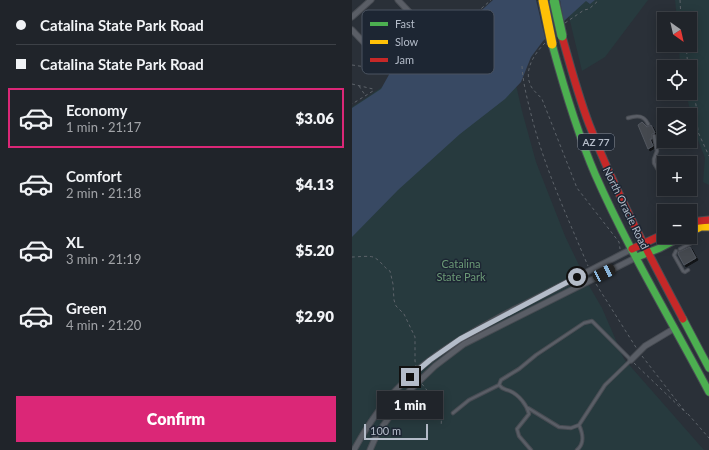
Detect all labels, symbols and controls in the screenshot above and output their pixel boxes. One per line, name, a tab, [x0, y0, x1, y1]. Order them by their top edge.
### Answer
legend	[362, 10, 494, 74]
north arrow	[657, 12, 697, 52]
map controls	[657, 12, 697, 244]
text: Catalina State Park Road	[40, 16, 204, 34]
text: Fast	[395, 17, 415, 30]
text: Slow	[395, 35, 419, 48]
text: Jam	[395, 53, 414, 66]
text: Catalina State Park Road	[40, 55, 204, 73]
button: locate	[657, 60, 697, 100]
icon: car	[18, 100, 54, 136]
text: Economy	[66, 101, 127, 119]
button: layers	[657, 108, 697, 148]
text: $3.06	[296, 109, 334, 127]
text: 1 min · 21:17	[66, 119, 141, 135]
road number: AZ 77	[578, 134, 614, 150]
button: +	[657, 156, 697, 196]
street label: North Oracle Road	[601, 164, 652, 251]
icon: car	[18, 166, 54, 202]
text: Comfort	[66, 167, 122, 185]
text: $4.13	[296, 175, 334, 193]
text: 2 min · 21:18	[66, 185, 141, 201]
button: −	[657, 204, 697, 244]
icon: car	[18, 232, 54, 268]
text: XL	[66, 233, 84, 251]
text: $5.20	[296, 241, 334, 259]
text: 3 min · 21:19	[66, 251, 141, 267]
park label: Catalina State Park	[436, 257, 486, 283]
car	[591, 262, 617, 284]
route start	[568, 268, 586, 286]
icon: car	[18, 298, 54, 334]
text: Green	[66, 299, 107, 317]
text: $2.90	[296, 307, 334, 325]
text: 4 min · 21:20	[66, 317, 141, 333]
route end	[401, 368, 419, 386]
callout: 1 min	[377, 391, 443, 419]
button: Confirm	[16, 396, 336, 442]
text: 1 min	[394, 397, 426, 413]
scale bar	[364, 422, 428, 441]
text: 100 m	[370, 424, 401, 437]

